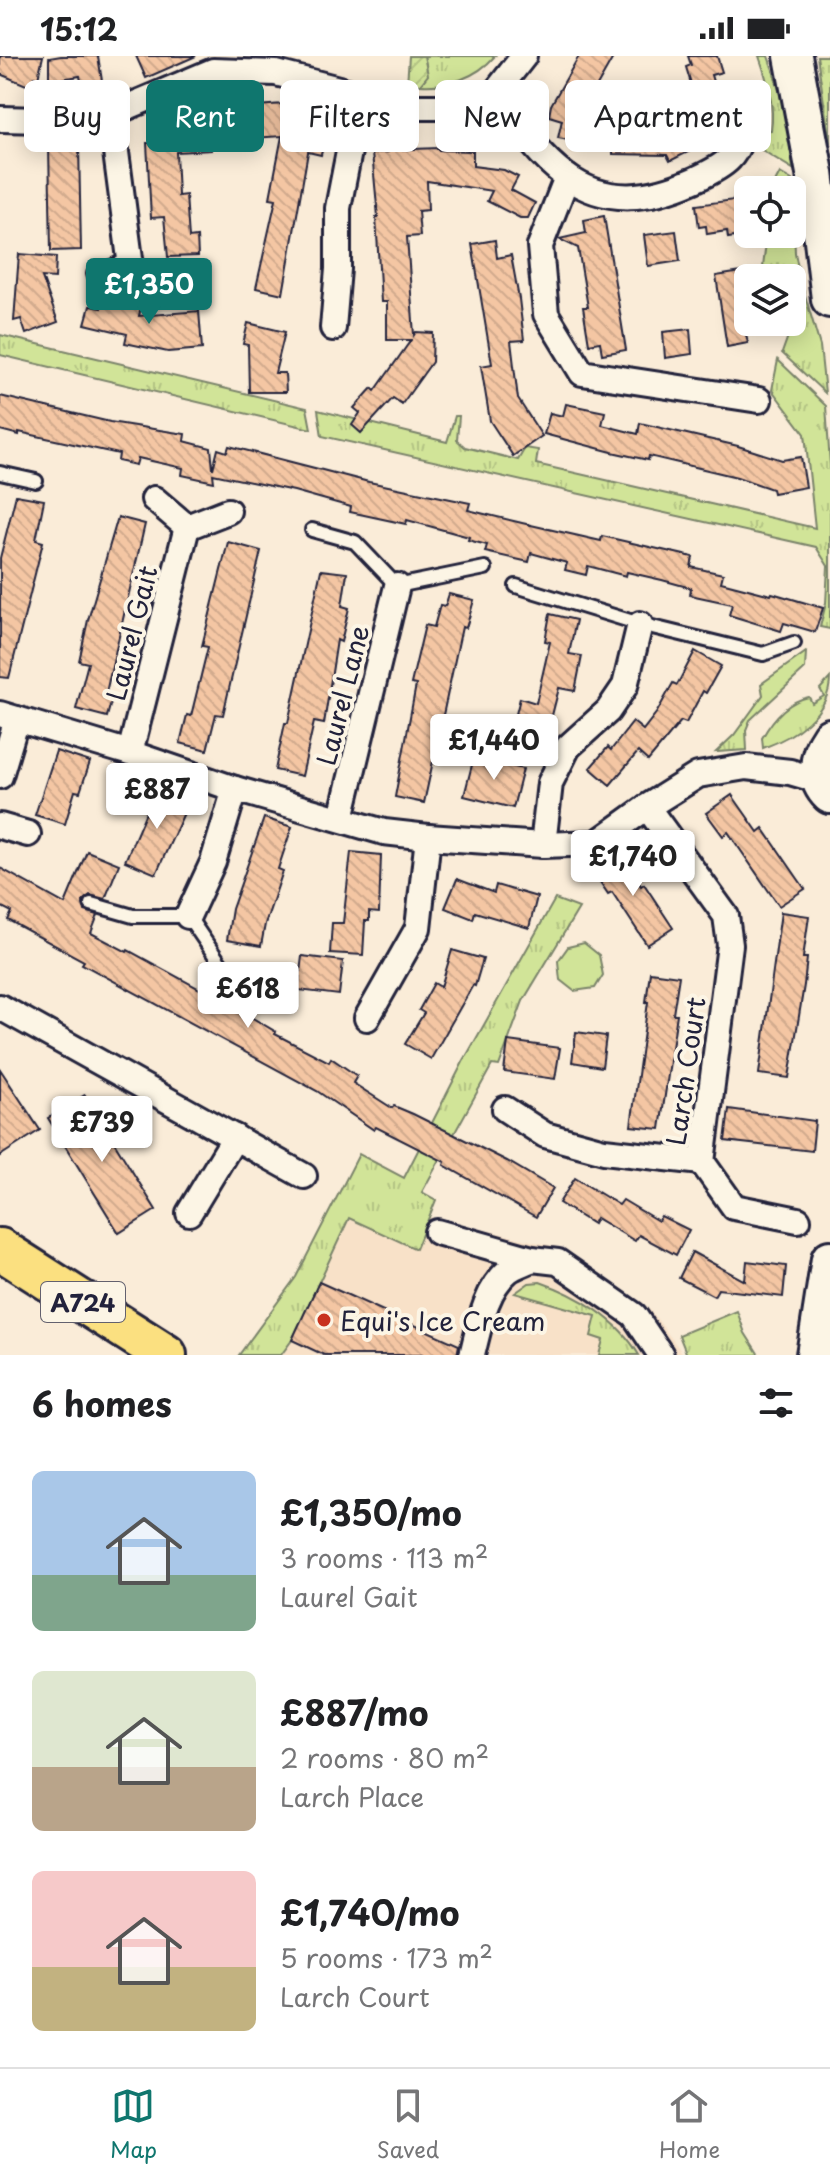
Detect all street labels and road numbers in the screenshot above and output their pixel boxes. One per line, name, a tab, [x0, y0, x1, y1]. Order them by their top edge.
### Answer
street label: Laurel Gait	[95, 561, 167, 705]
street label: Laurel Lane	[306, 621, 378, 769]
street label: Larch Court	[655, 994, 715, 1148]
road number: A724	[41, 1282, 125, 1322]

